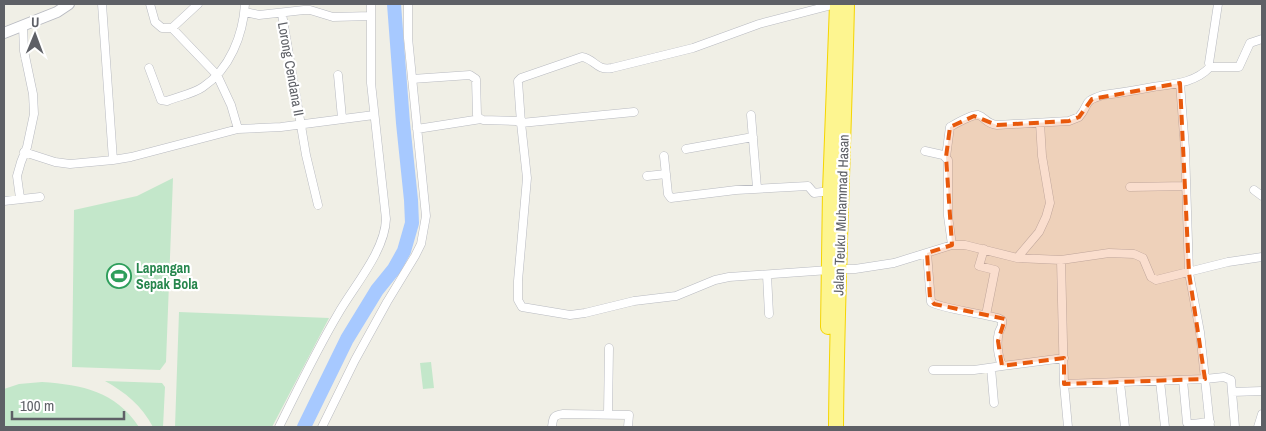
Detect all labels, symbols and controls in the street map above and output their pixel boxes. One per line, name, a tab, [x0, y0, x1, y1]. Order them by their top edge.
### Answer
north arrow	[10, 10, 60, 60]
text: U	[31, 13, 40, 31]
street label: Lorong Cendana II	[274, 21, 308, 117]
street label: Jalan Teuku Muhammad Hasan	[829, 134, 853, 296]
place label: Lapangan Sepak Bola	[136, 259, 199, 293]
sports icon: Lapangan Sepak Bola	[106, 263, 132, 289]
scale bar	[12, 388, 125, 420]
text: 100 m	[20, 395, 54, 416]

